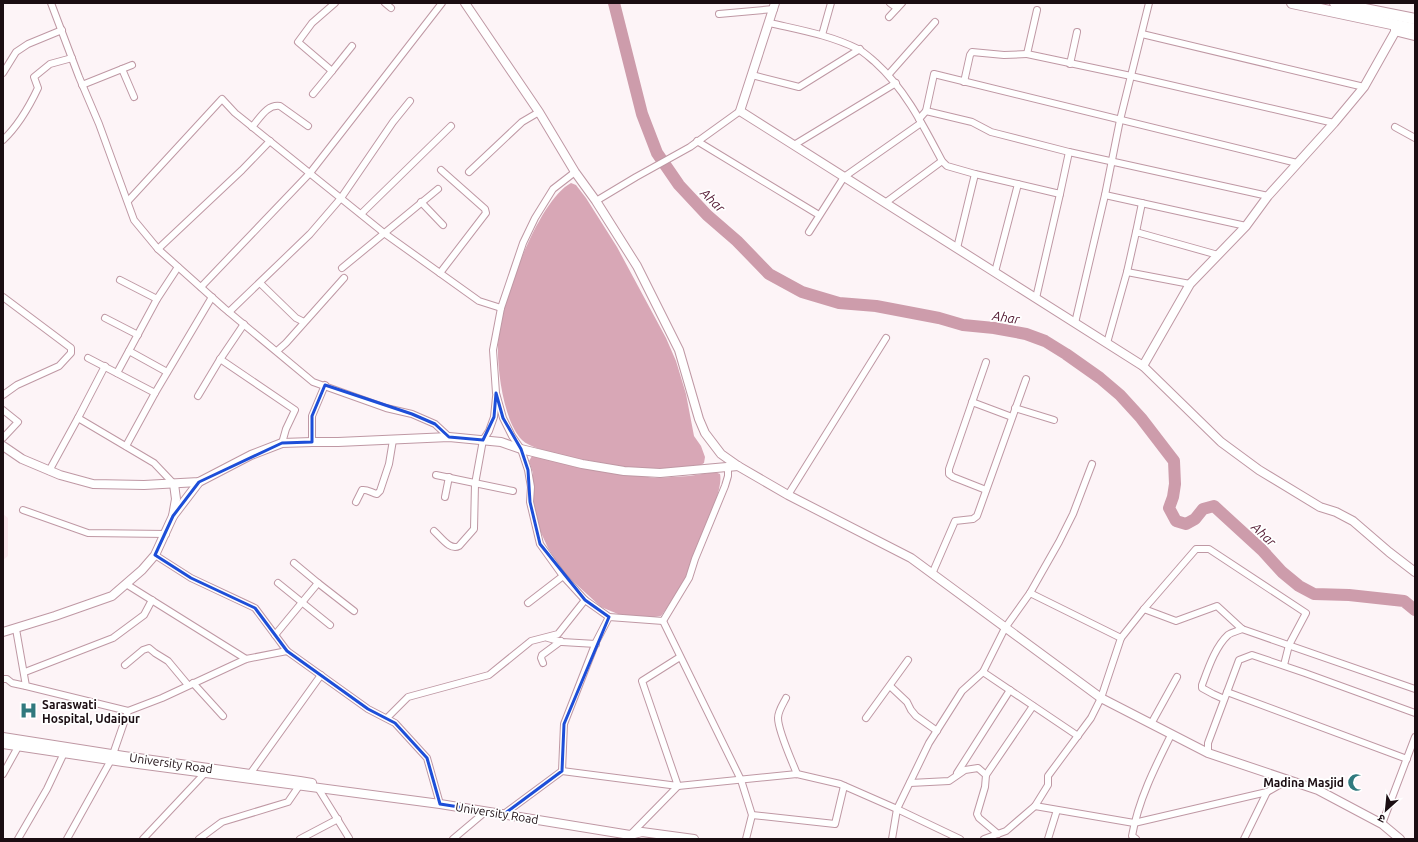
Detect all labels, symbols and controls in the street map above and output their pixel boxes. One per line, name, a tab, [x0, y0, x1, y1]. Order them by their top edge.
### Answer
water label: Ahar	[697, 185, 729, 215]
water label: Ahar	[990, 308, 1022, 326]
water label: Ahar	[1248, 519, 1280, 549]
place label: Saraswati Hospital, Udaipur	[42, 698, 140, 725]
hospital icon: Saraswati Hospital, Udaipur	[19, 701, 39, 721]
street label: University Road	[129, 751, 213, 775]
mosque icon: Madina Masjid	[1347, 772, 1367, 792]
place label: Madina Masjid	[1263, 776, 1344, 789]
north arrow	[1366, 790, 1406, 830]
street label: University Road	[455, 800, 539, 826]
text: उ	[1375, 812, 1387, 826]

